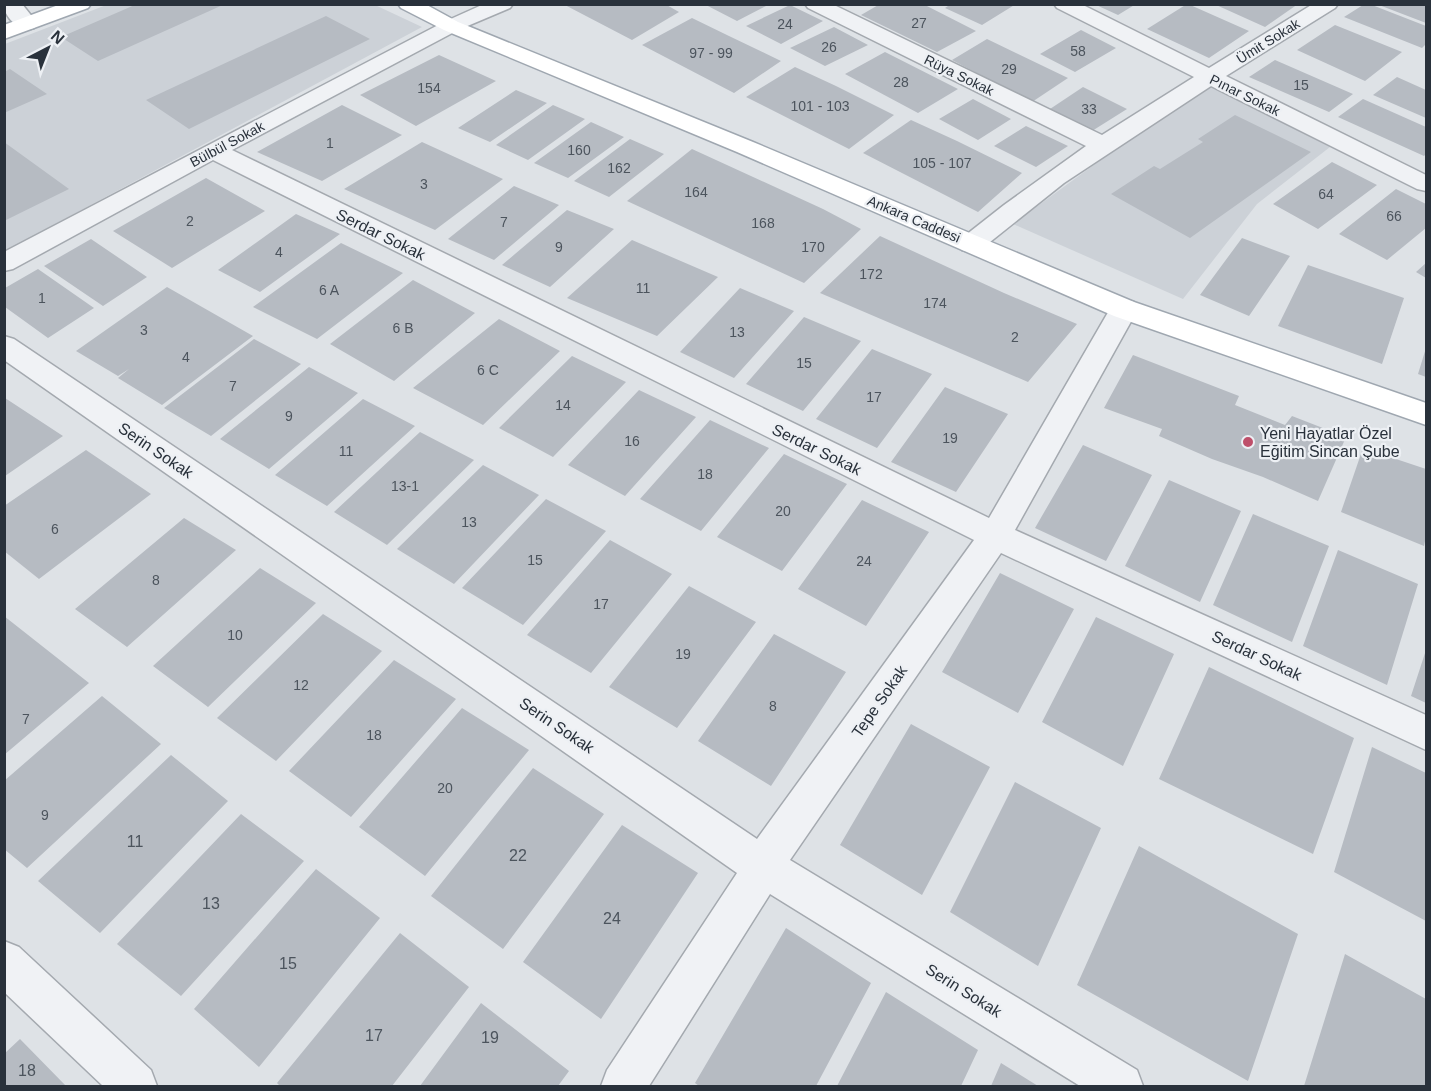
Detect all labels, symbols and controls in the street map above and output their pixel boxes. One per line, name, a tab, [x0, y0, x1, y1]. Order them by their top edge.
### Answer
street label: Ümit Sokak	[1233, 14, 1303, 67]
house number: 27	[911, 15, 927, 31]
house number: 24	[777, 16, 793, 32]
north arrow	[18, 18, 78, 78]
text: N	[48, 27, 68, 47]
house number: 26	[821, 39, 837, 55]
house number: 58	[1070, 43, 1086, 59]
house number: 97 - 99	[689, 45, 733, 61]
street label: Rüya Sokak	[922, 51, 997, 99]
house number: 29	[1001, 61, 1017, 77]
street label: Pınar Sokak	[1207, 71, 1284, 119]
house number: 28	[893, 74, 909, 90]
house number: 15	[1293, 77, 1309, 93]
house number: 154	[417, 80, 441, 96]
house number: 101 - 103	[790, 98, 850, 114]
house number: 33	[1081, 101, 1097, 117]
street label: Bülbül Sokak	[187, 117, 268, 170]
house number: 1	[326, 135, 334, 151]
house number: 160	[567, 142, 591, 158]
house number: 105 - 107	[912, 155, 972, 171]
house number: 162	[607, 160, 631, 176]
house number: 3	[420, 176, 428, 192]
house number: 164	[684, 184, 708, 200]
house number: 64	[1318, 186, 1334, 202]
street label: Ankara Caddesi	[865, 192, 963, 246]
street label: Serdar Sokak	[333, 206, 429, 264]
house number: 66	[1386, 208, 1402, 224]
house number: 2	[186, 213, 194, 229]
house number: 7	[500, 214, 508, 230]
house number: 168	[751, 215, 775, 231]
house number: 9	[555, 239, 563, 255]
house number: 170	[801, 239, 825, 255]
house number: 4	[275, 244, 283, 260]
house number: 172	[859, 266, 883, 282]
house number: 11	[636, 280, 650, 296]
house number: 6 A	[319, 282, 340, 298]
house number: 1	[38, 290, 46, 306]
house number: 174	[923, 295, 947, 311]
house number: 6 B	[392, 320, 414, 336]
house number: 3	[140, 322, 148, 338]
house number: 13	[729, 324, 745, 340]
house number: 2	[1011, 329, 1019, 345]
house number: 4	[182, 349, 190, 365]
house number: 15	[796, 355, 812, 371]
house number: 6 C	[477, 362, 499, 378]
house number: 7	[229, 378, 237, 394]
house number: 17	[866, 389, 882, 405]
house number: 14	[555, 397, 571, 413]
house number: 9	[285, 408, 293, 424]
street label: Serin Sokak	[115, 419, 197, 482]
street label: Serdar Sokak	[769, 421, 865, 479]
place label: Yeni Hayatlar Özel Eğitim Sincan Şube	[1260, 425, 1400, 460]
house number: 19	[942, 430, 958, 446]
house number: 16	[624, 433, 640, 449]
marker: Yeni Hayatlar Özel Eğitim Sincan Şube	[1241, 435, 1255, 449]
house number: 11	[339, 443, 353, 459]
house number: 18	[697, 466, 713, 482]
house number: 13-1	[391, 478, 419, 494]
house number: 20	[775, 503, 791, 519]
house number: 13	[461, 514, 477, 530]
house number: 6	[51, 521, 59, 537]
house number: 15	[527, 552, 543, 568]
house number: 24	[856, 553, 872, 569]
house number: 8	[152, 572, 160, 588]
house number: 17	[593, 596, 609, 612]
house number: 10	[227, 627, 243, 643]
street label: Serdar Sokak	[1209, 627, 1305, 684]
house number: 19	[675, 646, 691, 662]
street label: Tepe Sokak	[848, 661, 911, 740]
house number: 12	[293, 677, 309, 693]
street label: Serin Sokak	[516, 694, 598, 757]
house number: 8	[769, 698, 777, 714]
house number: 7	[22, 711, 30, 727]
house number: 18	[366, 727, 382, 743]
house number: 20	[437, 780, 453, 796]
house number: 9	[41, 807, 49, 823]
house number: 11	[127, 833, 143, 850]
house number: 22	[509, 847, 527, 864]
house number: 13	[202, 895, 220, 912]
house number: 24	[603, 910, 621, 927]
house number: 15	[279, 955, 297, 972]
street label: Serin Sokak	[923, 960, 1006, 1021]
house number: 17	[365, 1027, 383, 1044]
house number: 19	[481, 1029, 499, 1046]
house number: 18	[18, 1062, 36, 1079]

